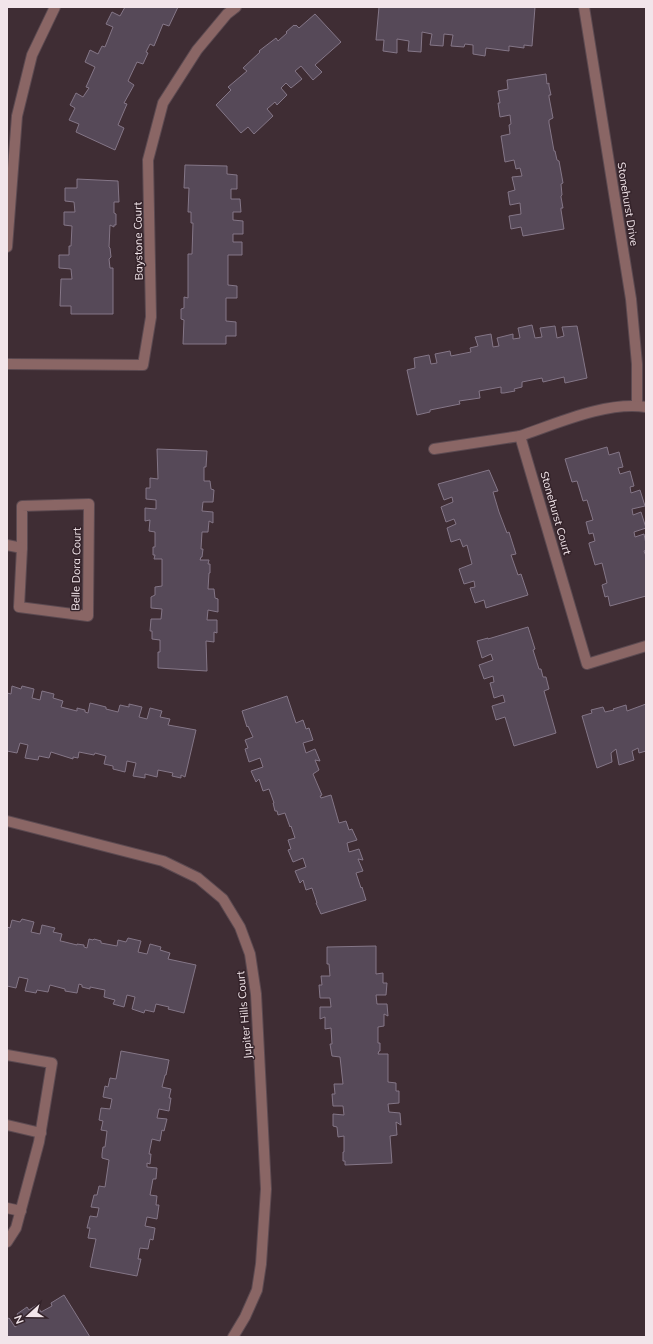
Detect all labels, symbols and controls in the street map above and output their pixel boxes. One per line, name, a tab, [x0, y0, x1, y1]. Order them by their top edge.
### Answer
street label: Stonehurst Drive	[614, 161, 642, 247]
street label: Baystone Court	[130, 202, 146, 280]
street label: Stonehurst Court	[537, 470, 575, 556]
street label: Belle Dora Court	[68, 527, 84, 611]
street label: Jupiter Hills Court	[233, 970, 255, 1060]
north arrow	[8, 1296, 48, 1336]
text: N	[11, 1313, 27, 1326]

